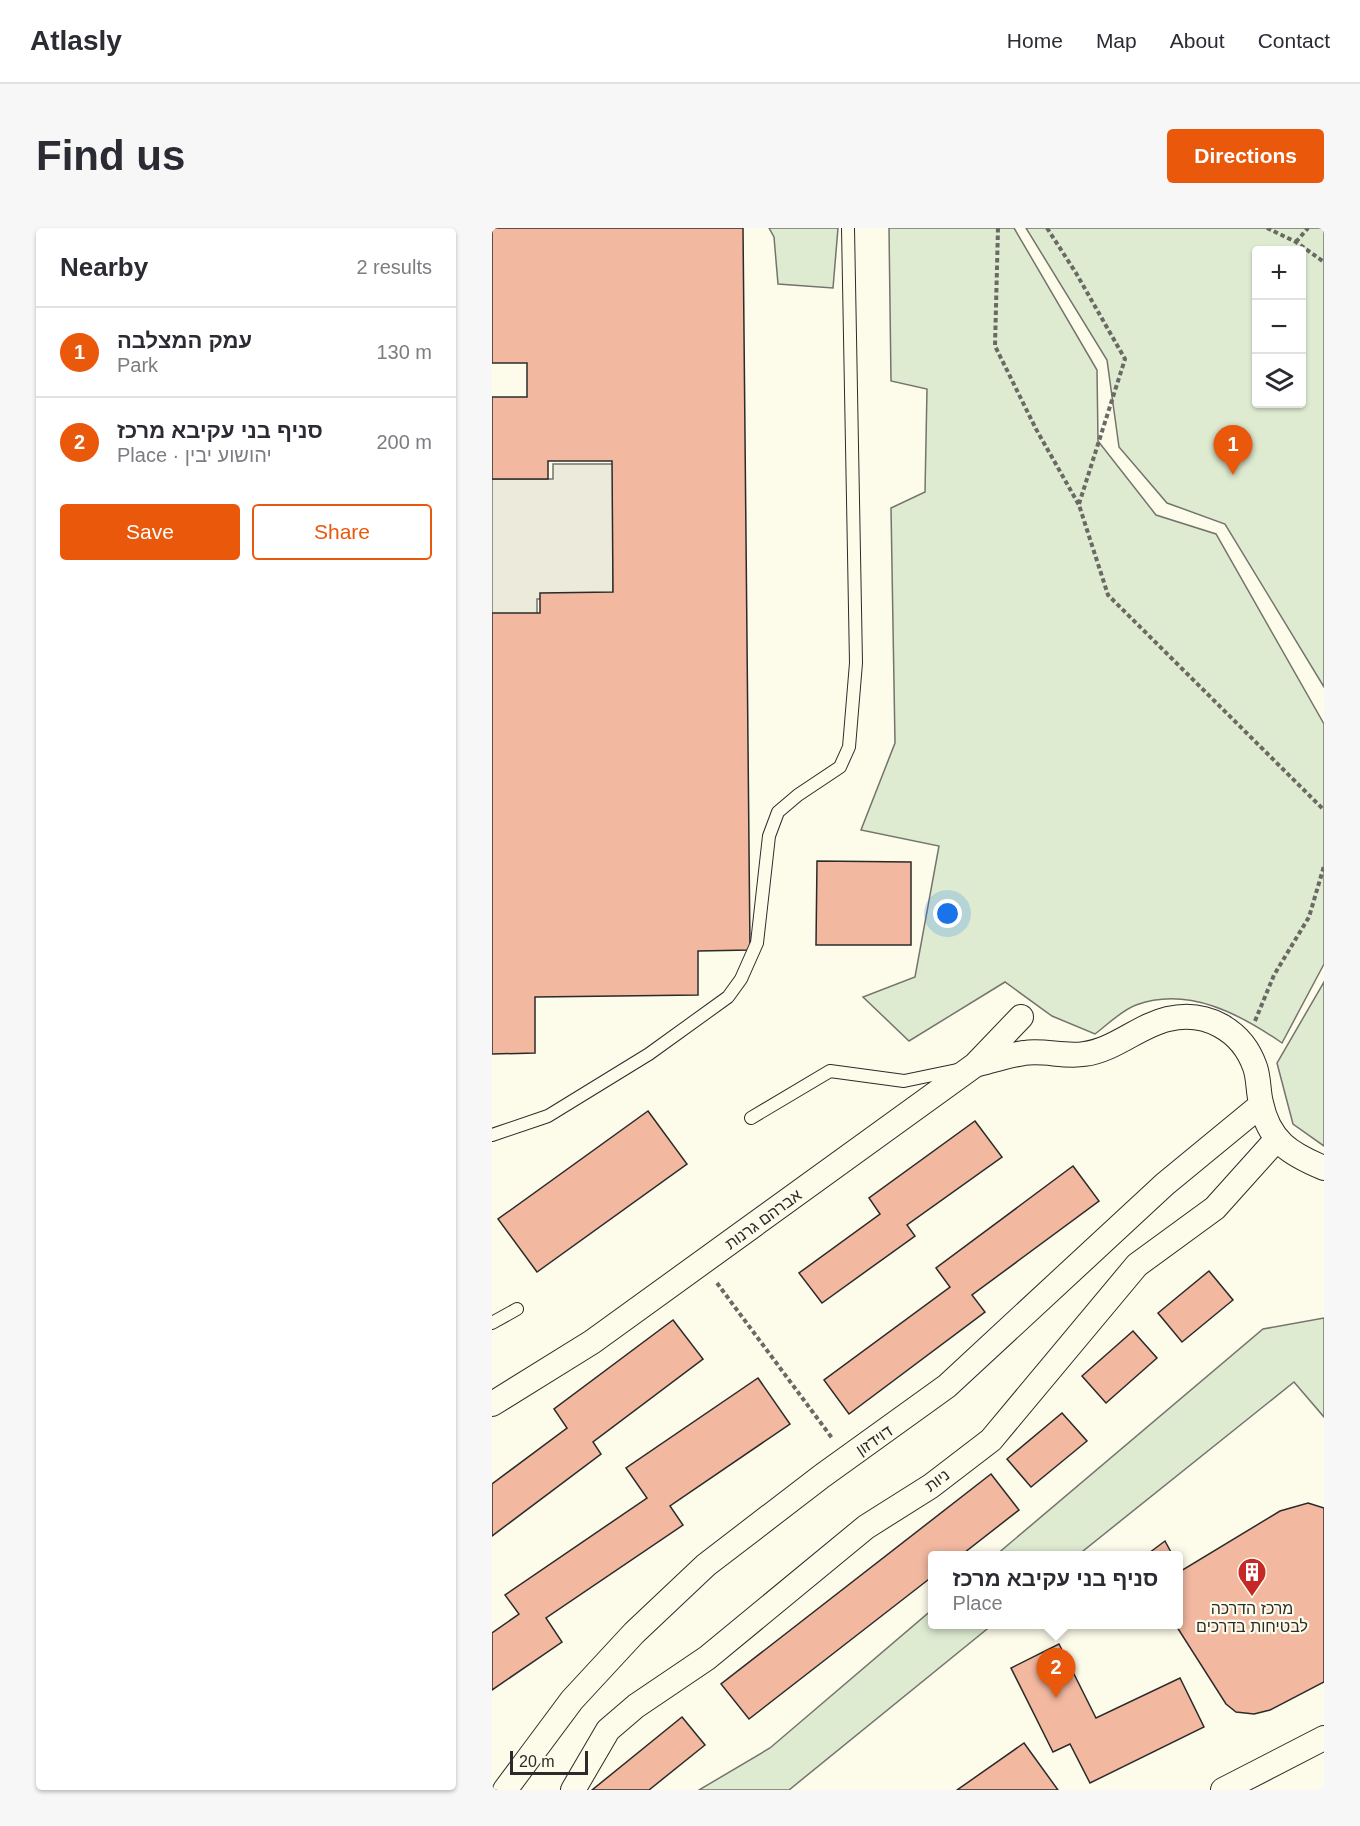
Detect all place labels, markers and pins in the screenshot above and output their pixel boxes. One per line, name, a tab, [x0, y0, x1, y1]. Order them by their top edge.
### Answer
pin: 1	[1214, 426, 1252, 475]
building icon: מרכז הדרכה לבטיחות בדרכים	[1236, 1556, 1268, 1598]
place label: מרכז הדרכה לבטיחות בדרכים	[1196, 1600, 1308, 1635]
pin: 2	[1036, 1648, 1076, 1698]

